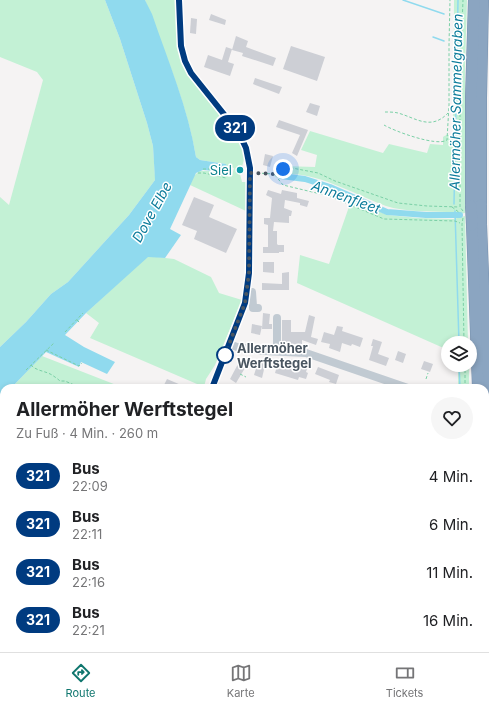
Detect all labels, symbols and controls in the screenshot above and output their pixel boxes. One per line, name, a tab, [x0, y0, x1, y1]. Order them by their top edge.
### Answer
water label: Allermöher Sammelgraben	[445, 13, 466, 192]
line badge: 321	[212, 115, 258, 141]
text: 321	[223, 119, 247, 136]
your location	[273, 159, 293, 179]
place label: Siel	[210, 162, 232, 178]
marker: Siel	[235, 165, 245, 175]
water label: Annenfleet	[309, 176, 383, 217]
water label: Dove Elbe	[128, 179, 175, 245]
map controls	[441, 336, 477, 372]
button: layers	[441, 336, 477, 372]
place label: Allermöher Werftstegel	[237, 340, 312, 371]
marker: Allermöher Werftstegel	[216, 346, 234, 364]
button: heart	[431, 397, 473, 439]
text: Allermöher Werftstegel	[16, 398, 233, 421]
text: Zu Fuß · 4 Min. · 260 m	[16, 425, 158, 441]
text: Bus	[72, 459, 100, 478]
text: 321	[26, 467, 50, 484]
text: 4 Min.	[429, 467, 473, 486]
text: 22:09	[72, 478, 108, 494]
text: Bus	[72, 507, 100, 526]
text: 321	[26, 515, 50, 532]
text: 6 Min.	[429, 515, 473, 534]
text: 22:11	[72, 526, 102, 542]
text: Bus	[72, 555, 100, 574]
text: 321	[26, 563, 50, 580]
text: 11 Min.	[426, 563, 473, 582]
text: 22:16	[72, 574, 105, 590]
text: Bus	[72, 603, 100, 622]
text: 321	[26, 611, 50, 628]
text: 16 Min.	[423, 611, 473, 630]
text: 22:21	[72, 622, 105, 638]
tab: Route	[66, 662, 96, 700]
tab: Karte	[227, 662, 255, 700]
tab: Tickets	[386, 662, 423, 700]

